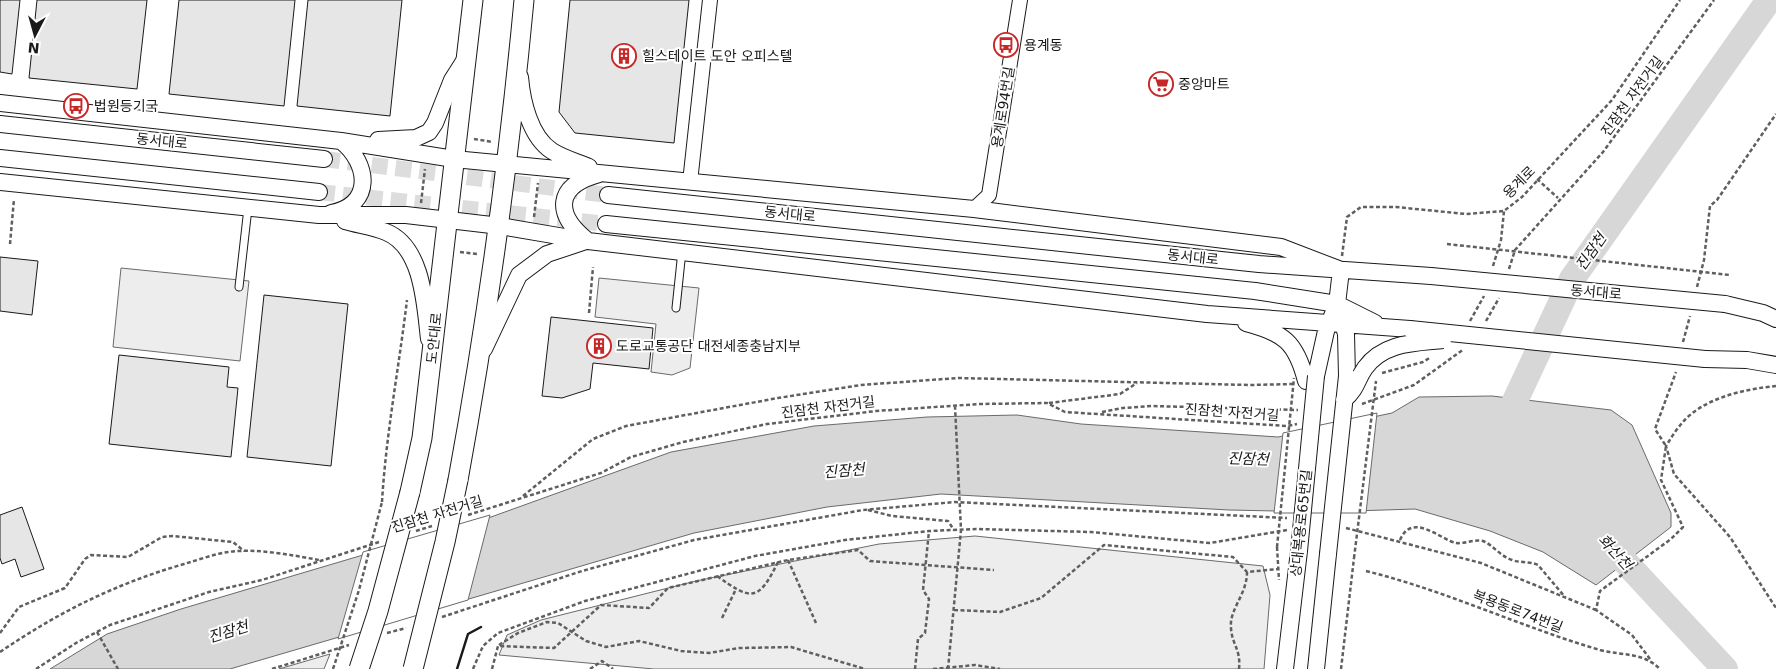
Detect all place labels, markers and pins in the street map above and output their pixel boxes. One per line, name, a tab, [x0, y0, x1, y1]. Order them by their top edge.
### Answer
bus stop icon: 용계동	[993, 32, 1019, 58]
place label: 용계동	[1024, 37, 1063, 53]
building icon: 힐스테이트 도안 오피스텔	[611, 43, 637, 69]
place label: 힐스테이트 도안 오피스텔	[642, 48, 793, 64]
supermarket icon: 중앙마트	[1148, 71, 1174, 97]
place label: 중앙마트	[1178, 76, 1230, 92]
bus stop icon: 법원등기국	[63, 93, 89, 119]
place label: 법원등기국	[94, 98, 159, 114]
building icon: 도로교통공단 대전세종충남지부	[586, 333, 612, 359]
place label: 도로교통공단 대전세종충남지부	[616, 338, 801, 354]

